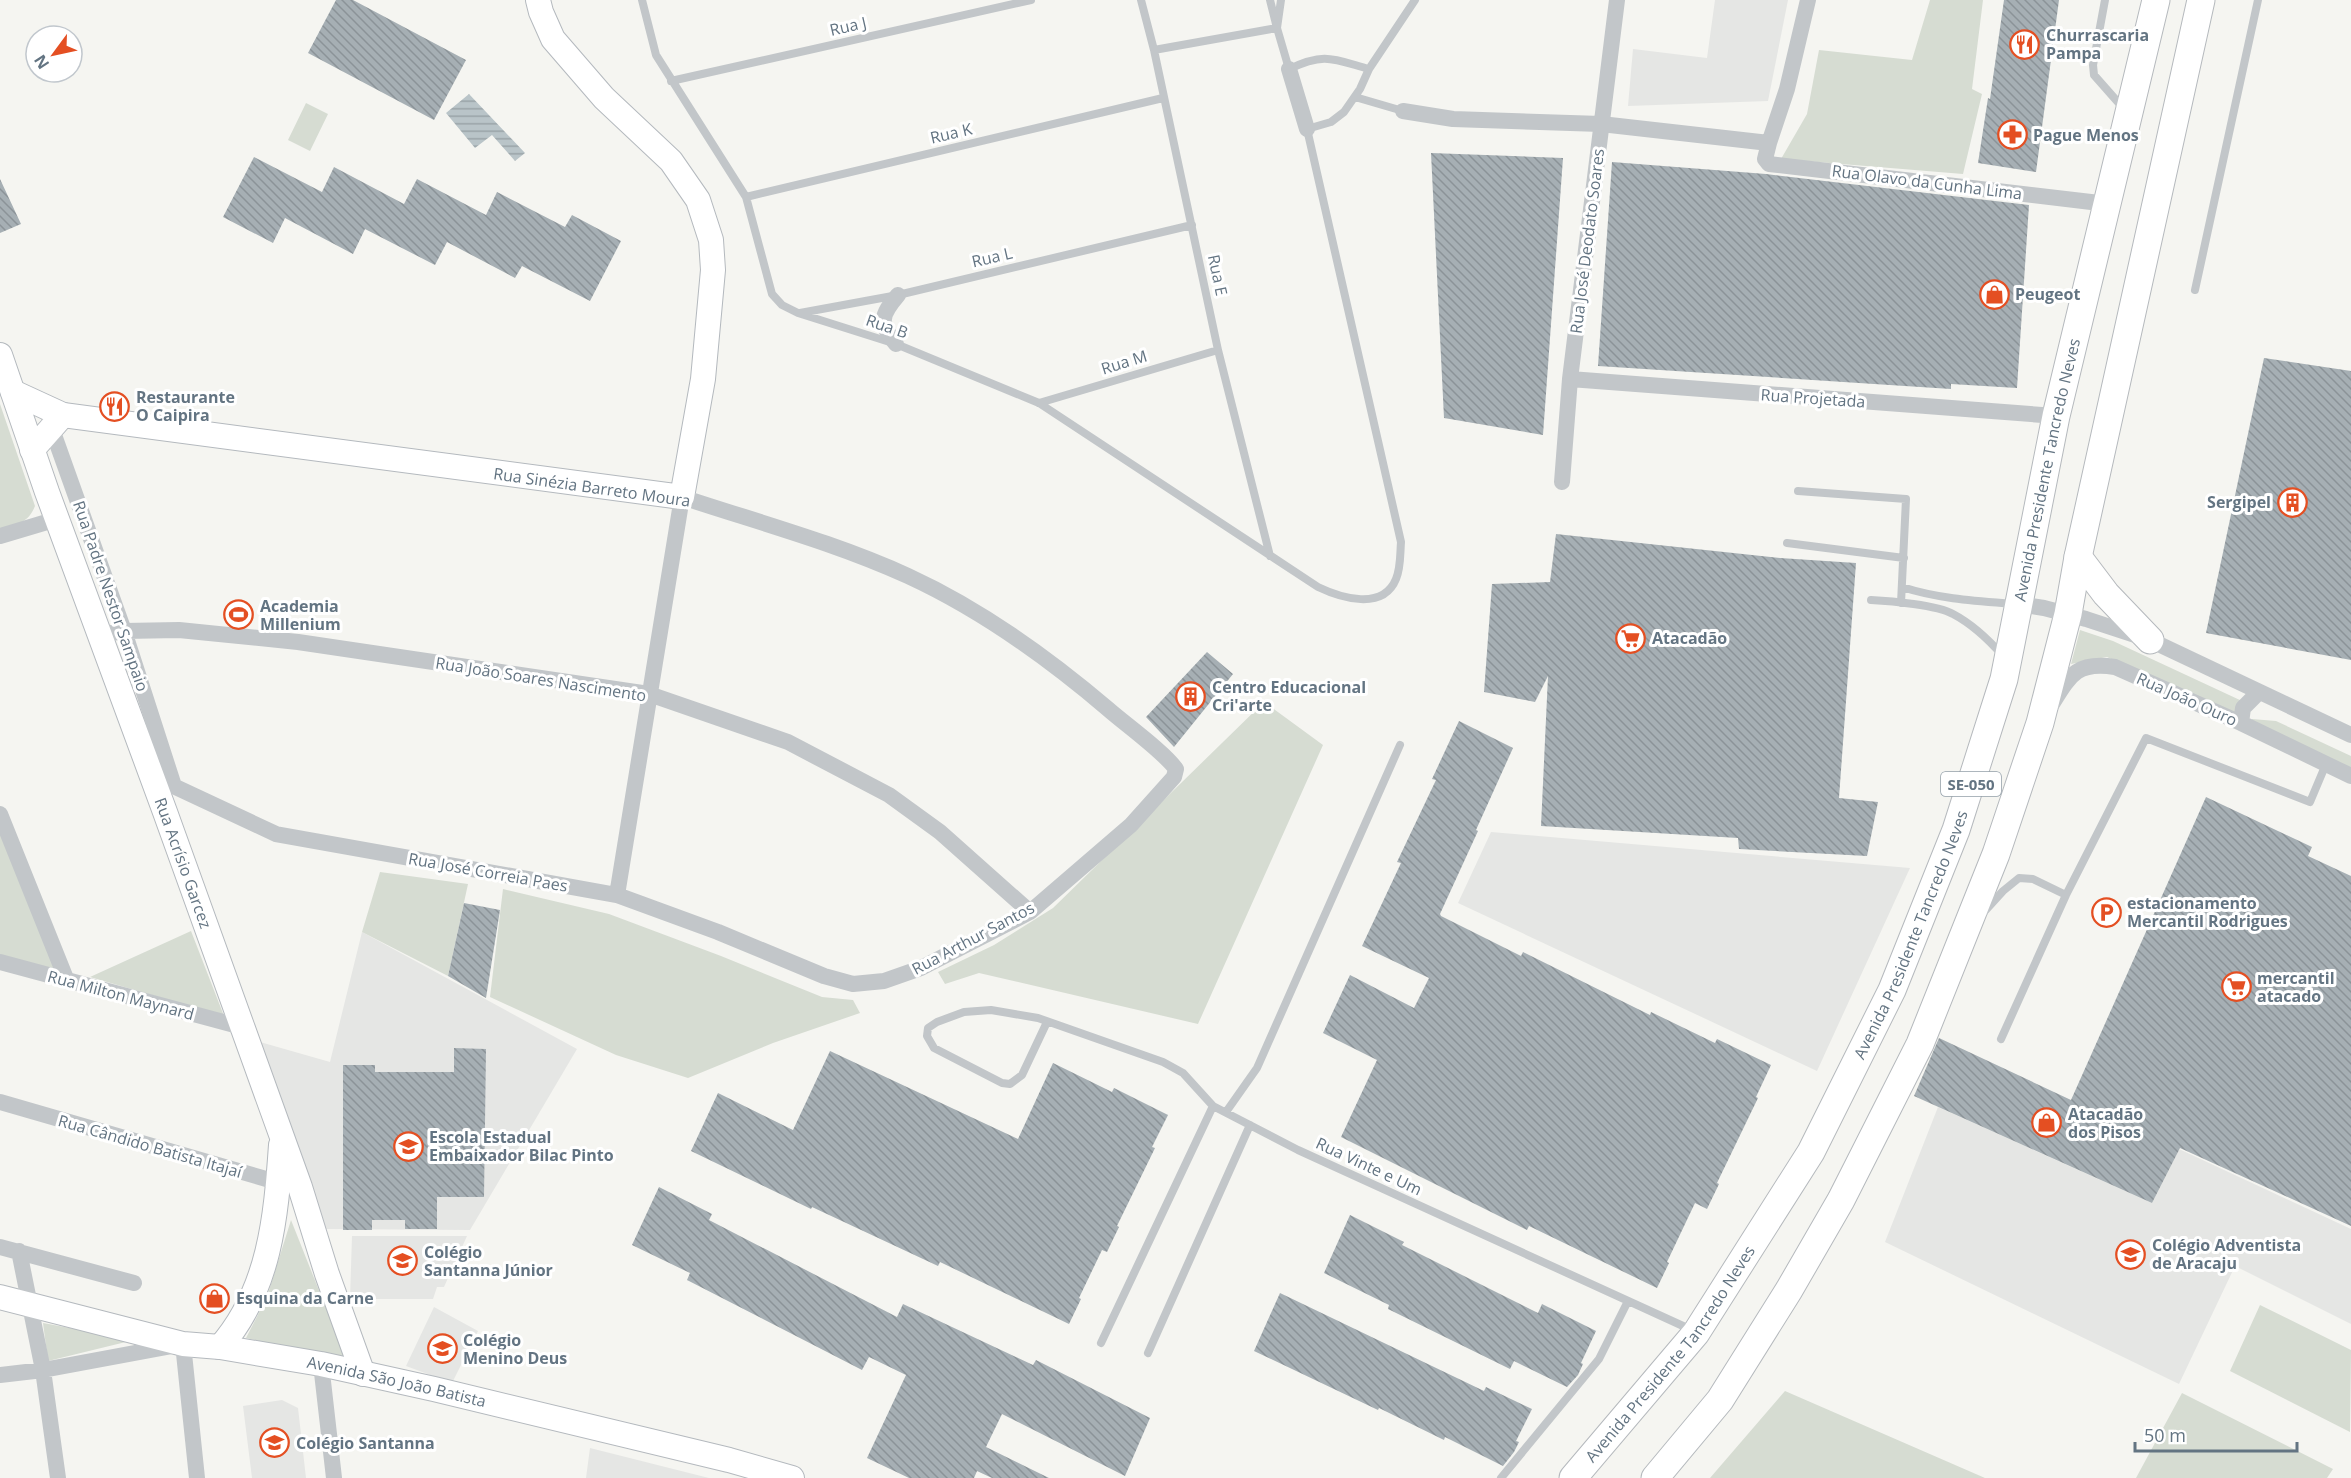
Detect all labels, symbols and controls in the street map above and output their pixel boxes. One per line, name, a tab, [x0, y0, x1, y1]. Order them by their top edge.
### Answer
street label: Rua J	[827, 11, 869, 41]
north arrow	[24, 24, 84, 84]
place label: Churrascaria Pampa	[2046, 24, 2149, 64]
restaurant icon: Churrascaria Pampa	[2009, 28, 2041, 60]
text: N	[29, 51, 54, 74]
street label: Rua K	[928, 117, 974, 149]
pharmacy icon: Pague Menos	[1996, 119, 2028, 151]
place label: Pague Menos	[2033, 124, 2139, 146]
street label: Rua José Deodato Soares	[1565, 147, 1609, 335]
street label: Rua Olavo da Cunha Lima	[1831, 159, 2023, 205]
street label: Rua L	[970, 242, 1014, 272]
street label: Rua E	[1203, 252, 1233, 298]
shop icon: Peugeot	[1978, 278, 2010, 310]
place label: Peugeot	[2015, 283, 2080, 305]
street label: Rua B	[863, 309, 911, 343]
street label: Avenida Presidente Tancredo Neves	[2009, 336, 2085, 603]
street label: Rua M	[1098, 345, 1150, 379]
street label: Rua Projetada	[1760, 383, 1866, 413]
place label: Restaurante O Caipira	[136, 386, 235, 426]
restaurant icon: Restaurante O Caipira	[99, 390, 131, 422]
street label: Rua Sinézia Barreto Moura	[492, 462, 692, 512]
building icon: Sergipel	[2276, 486, 2308, 518]
place label: Sergipel	[2207, 491, 2271, 513]
street label: Rua Padre Nestor Sampaio	[68, 498, 154, 694]
place label: Academia Millenium	[260, 595, 341, 635]
sports icon: Academia Millenium	[223, 599, 255, 631]
supermarket icon: Atacadão	[1615, 622, 1647, 654]
place label: Atacadão	[1652, 627, 1727, 649]
street label: Rua João Soares Nascimento	[434, 651, 648, 707]
street label: Rua João Ouro	[2133, 667, 2241, 731]
place label: Centro Educacional Cri'arte	[1212, 676, 1366, 716]
building icon: Centro Educacional Cri'arte	[1175, 680, 1207, 712]
road number: SE-050	[1941, 772, 2001, 796]
street label: Rua Acrísio Garcez	[150, 794, 217, 931]
street label: Avenida Presidente Tancredo Neves	[1848, 808, 1973, 1063]
street label: Rua José Correia Paes	[407, 847, 569, 897]
place label: estacionamento Mercantil Rodrigues	[2127, 892, 2288, 932]
street label: Rua Arthur Santos	[908, 896, 1038, 980]
parking icon: estacionamento Mercantil Rodrigues	[2090, 896, 2122, 928]
street label: Rua Milton Maynard	[45, 965, 197, 1025]
place label: mercantil atacado	[2257, 967, 2335, 1007]
supermarket icon: mercantil atacado	[2220, 971, 2252, 1003]
place label: Atacadão dos Pisos	[2068, 1103, 2143, 1143]
shop icon: Atacadão dos Pisos	[2031, 1107, 2063, 1139]
street label: Rua Cândido Batista Itajaí	[56, 1109, 245, 1183]
place label: Escola Estadual Embaixador Bilac Pinto	[429, 1126, 614, 1166]
school or university icon: Escola Estadual Embaixador Bilac Pinto	[392, 1130, 424, 1162]
street label: Rua Vinte e Um	[1312, 1132, 1426, 1200]
place label: Colégio Adventista de Aracaju	[2152, 1234, 2301, 1274]
school or university icon: Colégio Adventista de Aracaju	[2115, 1238, 2147, 1270]
place label: Colégio Santanna Júnior	[424, 1241, 553, 1281]
street label: Avenida Presidente Tancredo Neves	[1580, 1241, 1760, 1467]
school or university icon: Colégio Santanna Júnior	[387, 1245, 419, 1277]
shop icon: Esquina da Carne	[199, 1282, 231, 1314]
place label: Esquina da Carne	[236, 1287, 374, 1309]
place label: Colégio Menino Deus	[463, 1329, 567, 1369]
school or university icon: Colégio Menino Deus	[426, 1333, 458, 1365]
street label: Avenida São João Batista	[305, 1351, 488, 1412]
scale bar	[2135, 1415, 2297, 1453]
text: 50 m	[2144, 1423, 2186, 1447]
school or university icon: Colégio Santanna	[259, 1427, 291, 1459]
place label: Colégio Santanna	[296, 1432, 435, 1454]

